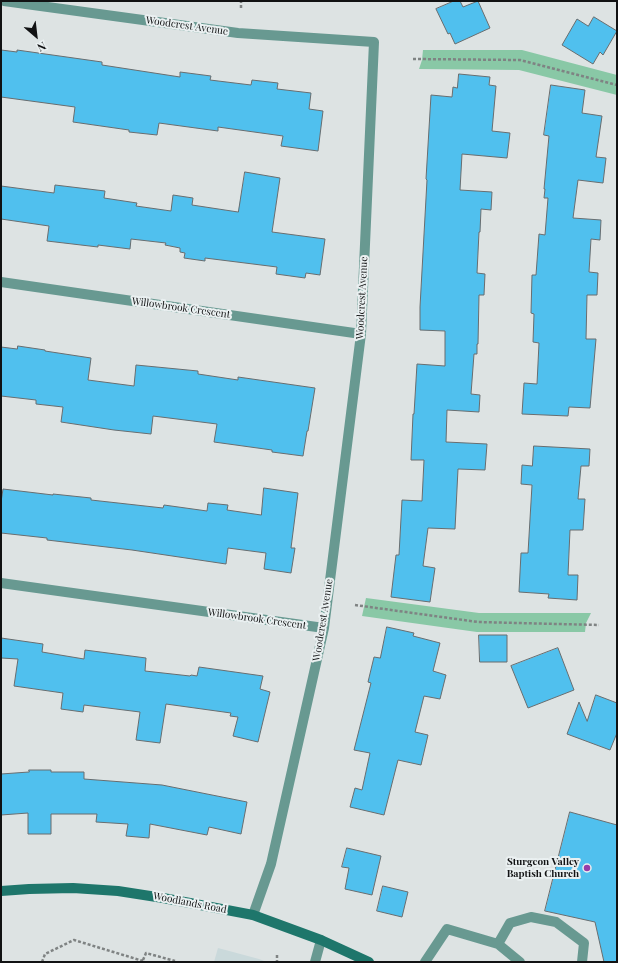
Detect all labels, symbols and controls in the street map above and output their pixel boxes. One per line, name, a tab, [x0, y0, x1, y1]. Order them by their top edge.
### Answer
street label: Woodcrest Avenue	[145, 14, 229, 38]
north arrow	[16, 16, 56, 56]
text: N	[35, 39, 49, 56]
street label: Woodcrest Avenue	[354, 256, 370, 340]
street label: Willowbrook Crescent	[131, 295, 231, 321]
street label: Woodcrest Avenue	[311, 578, 335, 662]
street label: Willowbrook Crescent	[207, 606, 307, 632]
place label: Sturgeon Valley Baptish Church	[507, 856, 579, 880]
marker: Sturgeon Valley Baptish Church	[582, 863, 592, 873]
street label: Woodlands Road	[152, 890, 228, 916]

